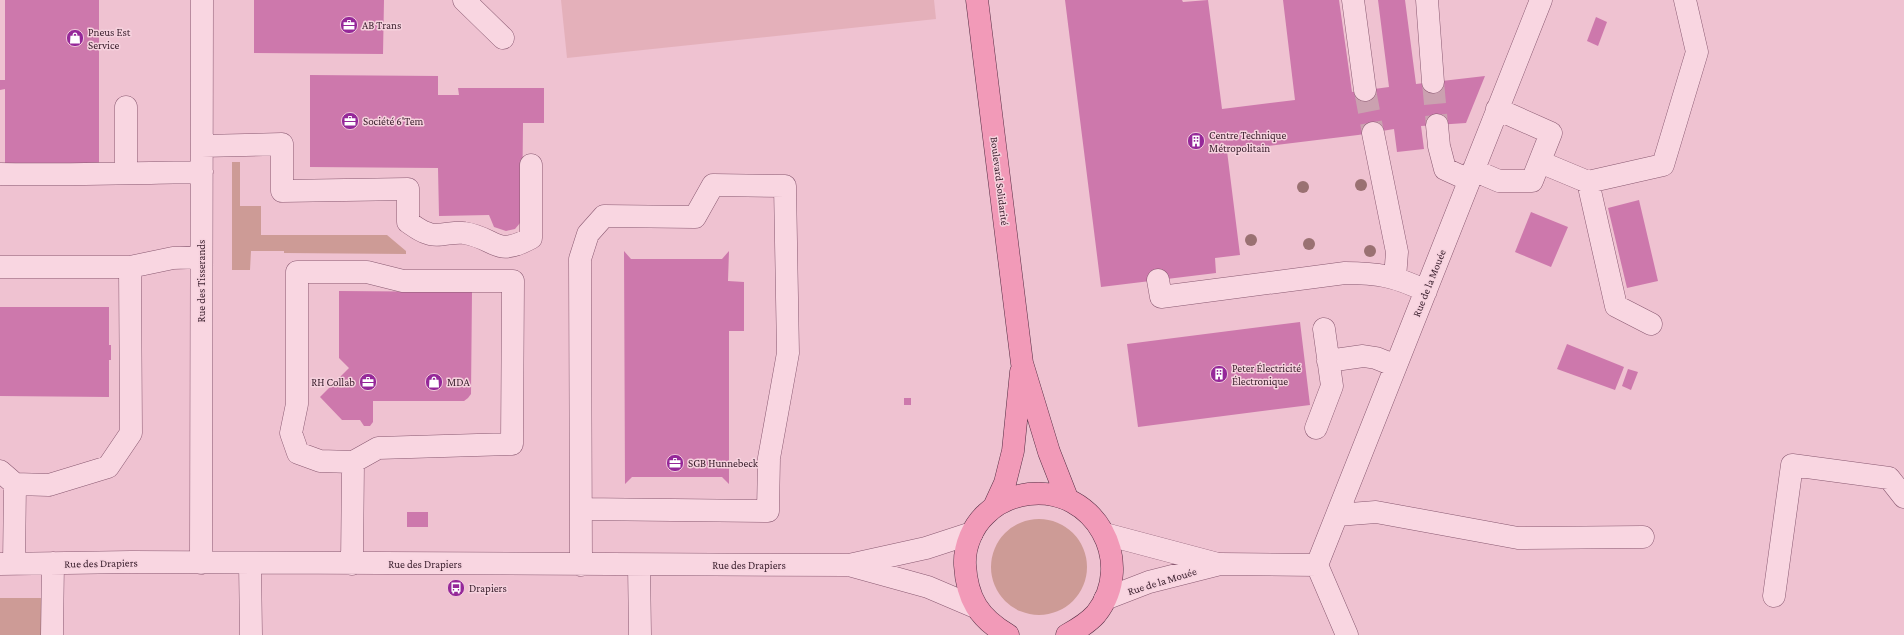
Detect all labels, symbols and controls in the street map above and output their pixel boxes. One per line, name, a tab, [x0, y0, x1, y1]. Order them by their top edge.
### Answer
office icon: AB Trans	[339, 15, 359, 35]
place label: AB Trans	[362, 19, 401, 31]
place label: Pneus Est Service	[88, 26, 131, 51]
shop icon: Pneus Est Service	[65, 28, 85, 48]
office icon: Société 6'Tem	[340, 111, 360, 131]
place label: Société 6'Tem	[363, 115, 424, 127]
place label: Centre Technique Métropolitain	[1209, 129, 1286, 155]
building icon: Centre Technique Métropolitain	[1186, 131, 1206, 151]
street label: Boulevard Solidarité	[989, 136, 1011, 226]
street label: Rue des Tisserands	[195, 240, 207, 322]
street label: Rue de la Mouée	[1410, 247, 1448, 318]
place label: Peter Électricité Électronique	[1232, 362, 1301, 388]
building icon: Peter Électricité Électronique	[1209, 364, 1229, 384]
office icon: RH Collab	[358, 372, 378, 392]
shop icon: MDA	[424, 372, 444, 392]
place label: RH Collab	[311, 376, 355, 388]
place label: MDA	[447, 376, 470, 388]
office icon: SGB Hunnebeck	[665, 453, 685, 473]
place label: SGB Hunnebeck	[688, 457, 759, 469]
street label: Rue des Drapiers	[64, 556, 138, 571]
street label: Rue des Drapiers	[388, 558, 462, 571]
street label: Rue des Drapiers	[712, 559, 786, 572]
street label: Rue de la Mouée	[1126, 565, 1198, 597]
bus stop icon: Drapiers	[446, 578, 466, 598]
place label: Drapiers	[469, 582, 507, 595]

